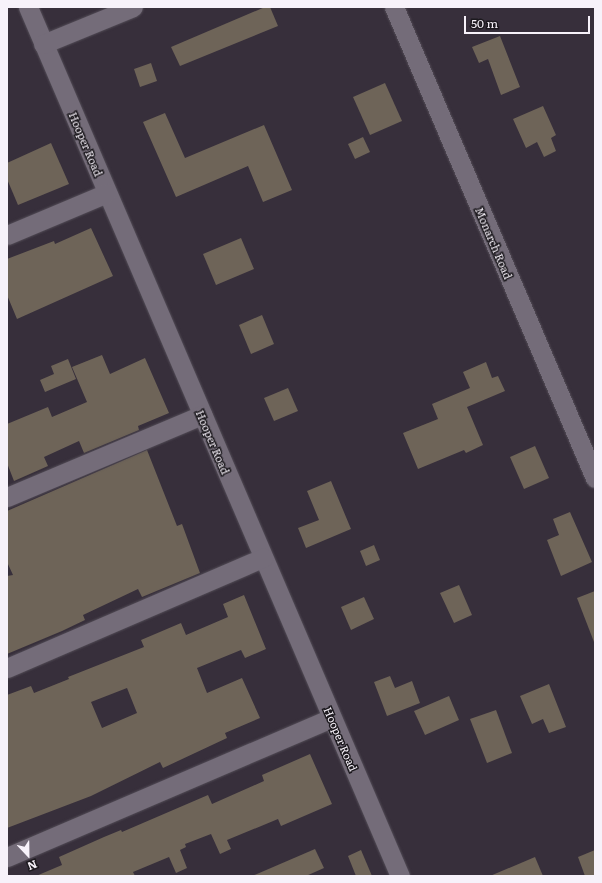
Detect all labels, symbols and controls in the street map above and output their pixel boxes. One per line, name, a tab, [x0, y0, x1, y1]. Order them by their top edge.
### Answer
scale bar	[466, 8, 592, 34]
text: 50 m	[471, 14, 498, 32]
street label: Hooper Road	[67, 110, 105, 178]
street label: Monarch Road	[473, 205, 515, 281]
street label: Hooper Road	[194, 408, 232, 476]
street label: Hooper Road	[322, 705, 360, 773]
north arrow	[8, 835, 48, 875]
text: N	[25, 857, 40, 875]

